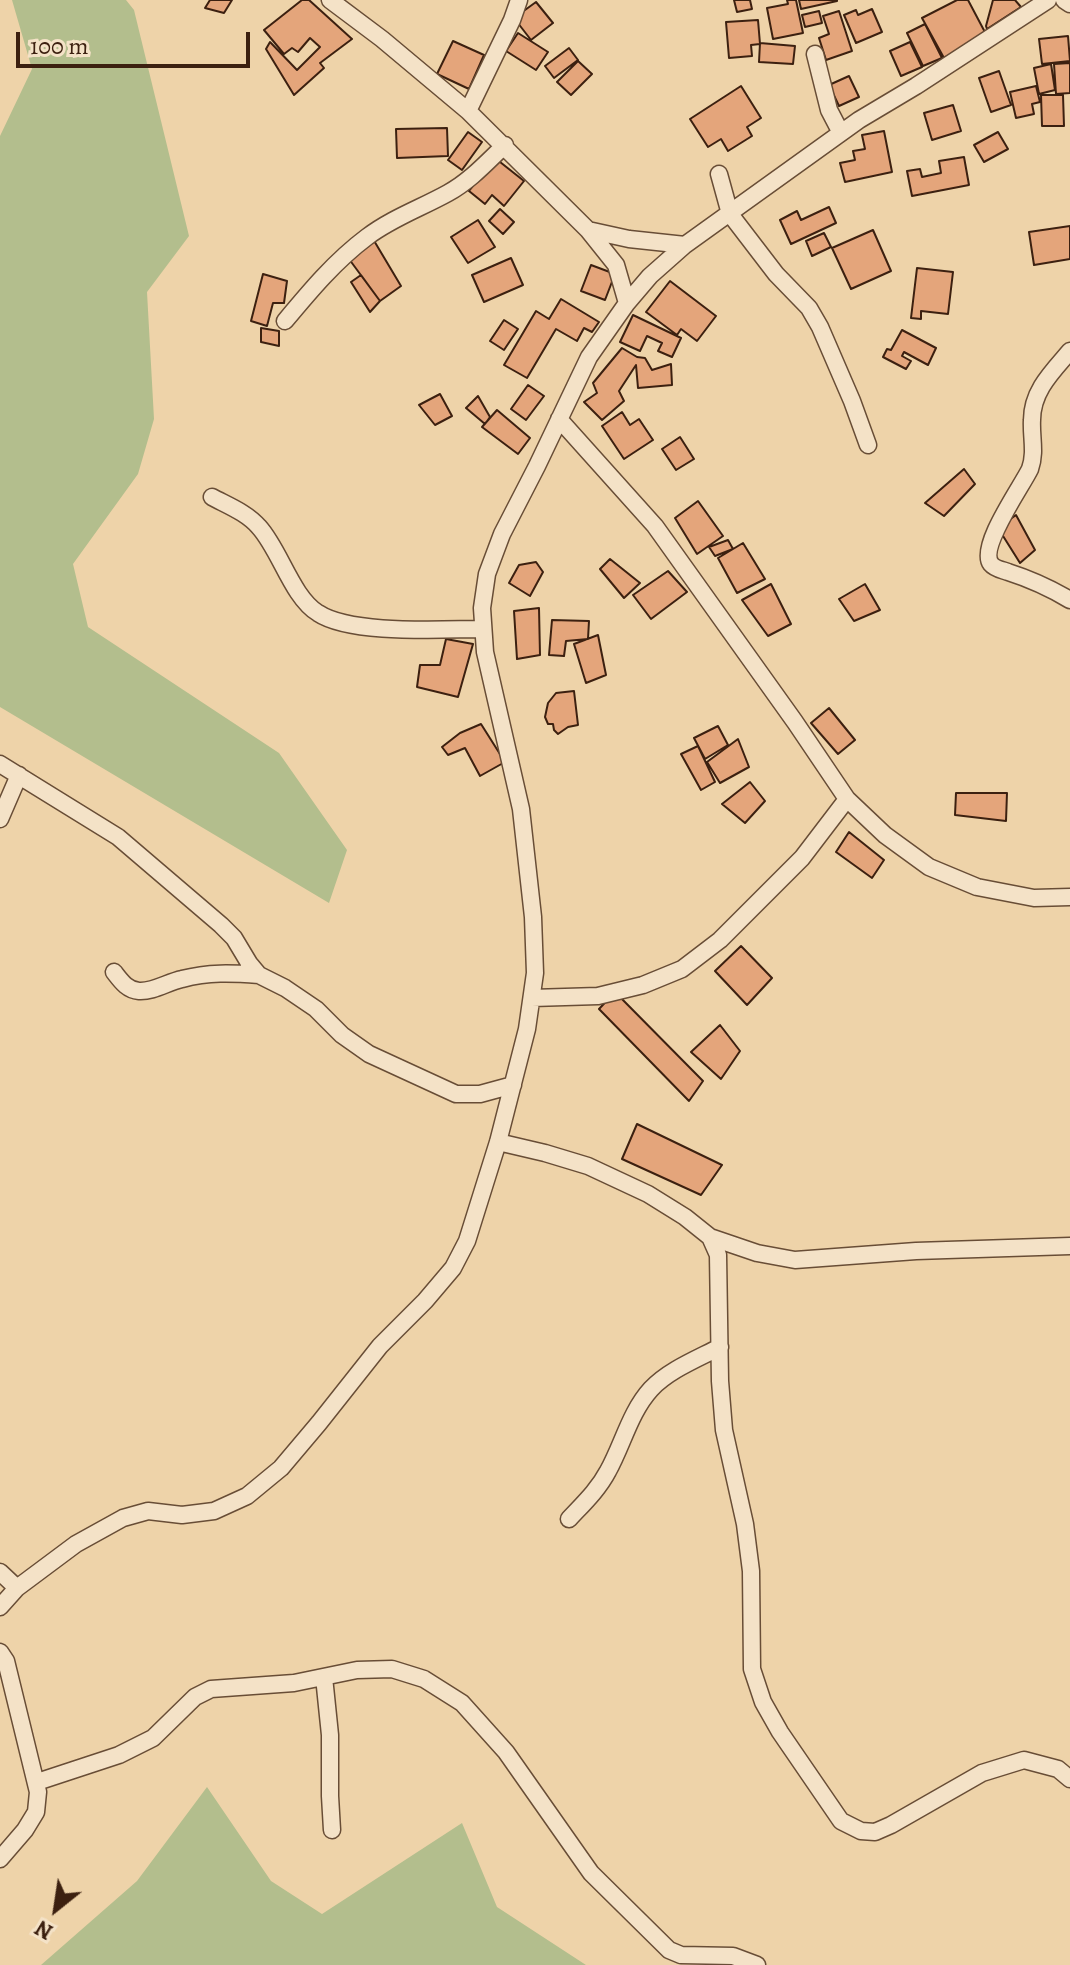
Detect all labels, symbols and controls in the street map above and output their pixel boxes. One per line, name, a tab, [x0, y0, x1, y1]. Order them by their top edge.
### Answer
scale bar	[20, 16, 254, 66]
text: 100 m	[30, 30, 89, 62]
north arrow	[16, 1869, 96, 1949]
text: N	[30, 1913, 58, 1947]

